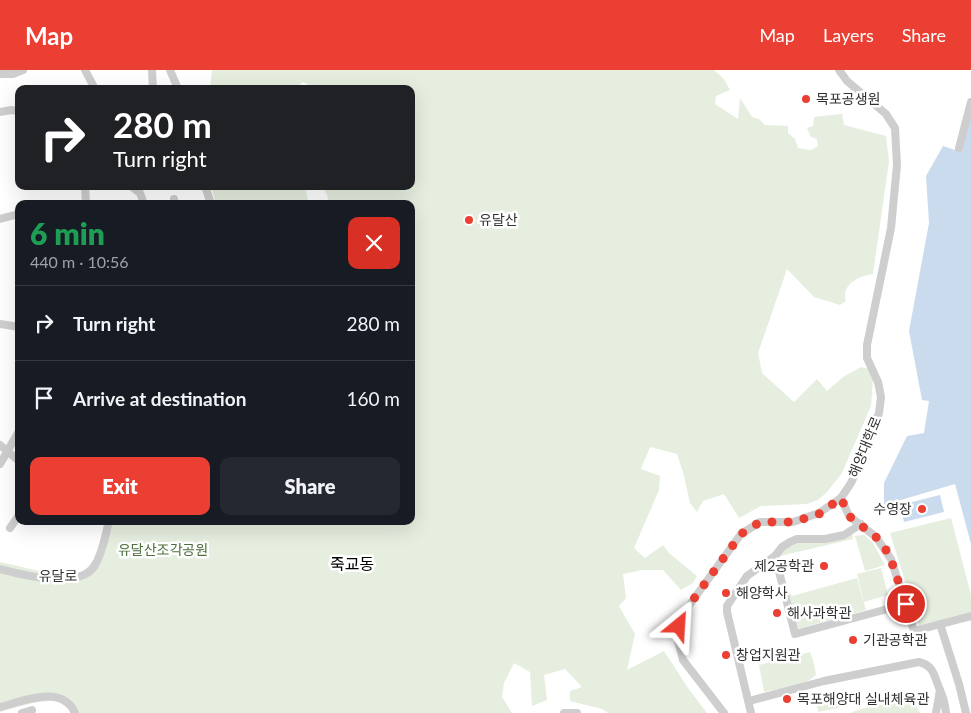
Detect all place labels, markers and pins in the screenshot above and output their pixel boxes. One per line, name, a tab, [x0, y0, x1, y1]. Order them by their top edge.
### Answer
place label: 목포공생원	[816, 90, 880, 107]
marker: 목포공생원	[800, 93, 812, 105]
place label: 유달산	[479, 211, 518, 228]
marker: 유달산	[463, 214, 475, 226]
place label: 수영장	[873, 500, 912, 517]
marker: 수영장	[916, 503, 928, 515]
place label: 제2공학관	[754, 557, 814, 574]
marker: 제2공학관	[818, 560, 830, 572]
pin	[885, 583, 927, 625]
place label: 해양학사	[736, 584, 788, 601]
marker: 해양학사	[720, 587, 732, 599]
place label: 해사과학관	[787, 604, 852, 621]
marker: 해사과학관	[771, 607, 783, 619]
place label: 기관공학관	[863, 631, 928, 648]
marker: 기관공학관	[847, 634, 859, 646]
place label: 창업지원관	[736, 646, 801, 663]
marker: 창업지원관	[720, 649, 732, 661]
place label: 목포해양대 실내체육관	[797, 690, 930, 707]
marker: 목포해양대 실내체육관	[781, 693, 793, 705]

